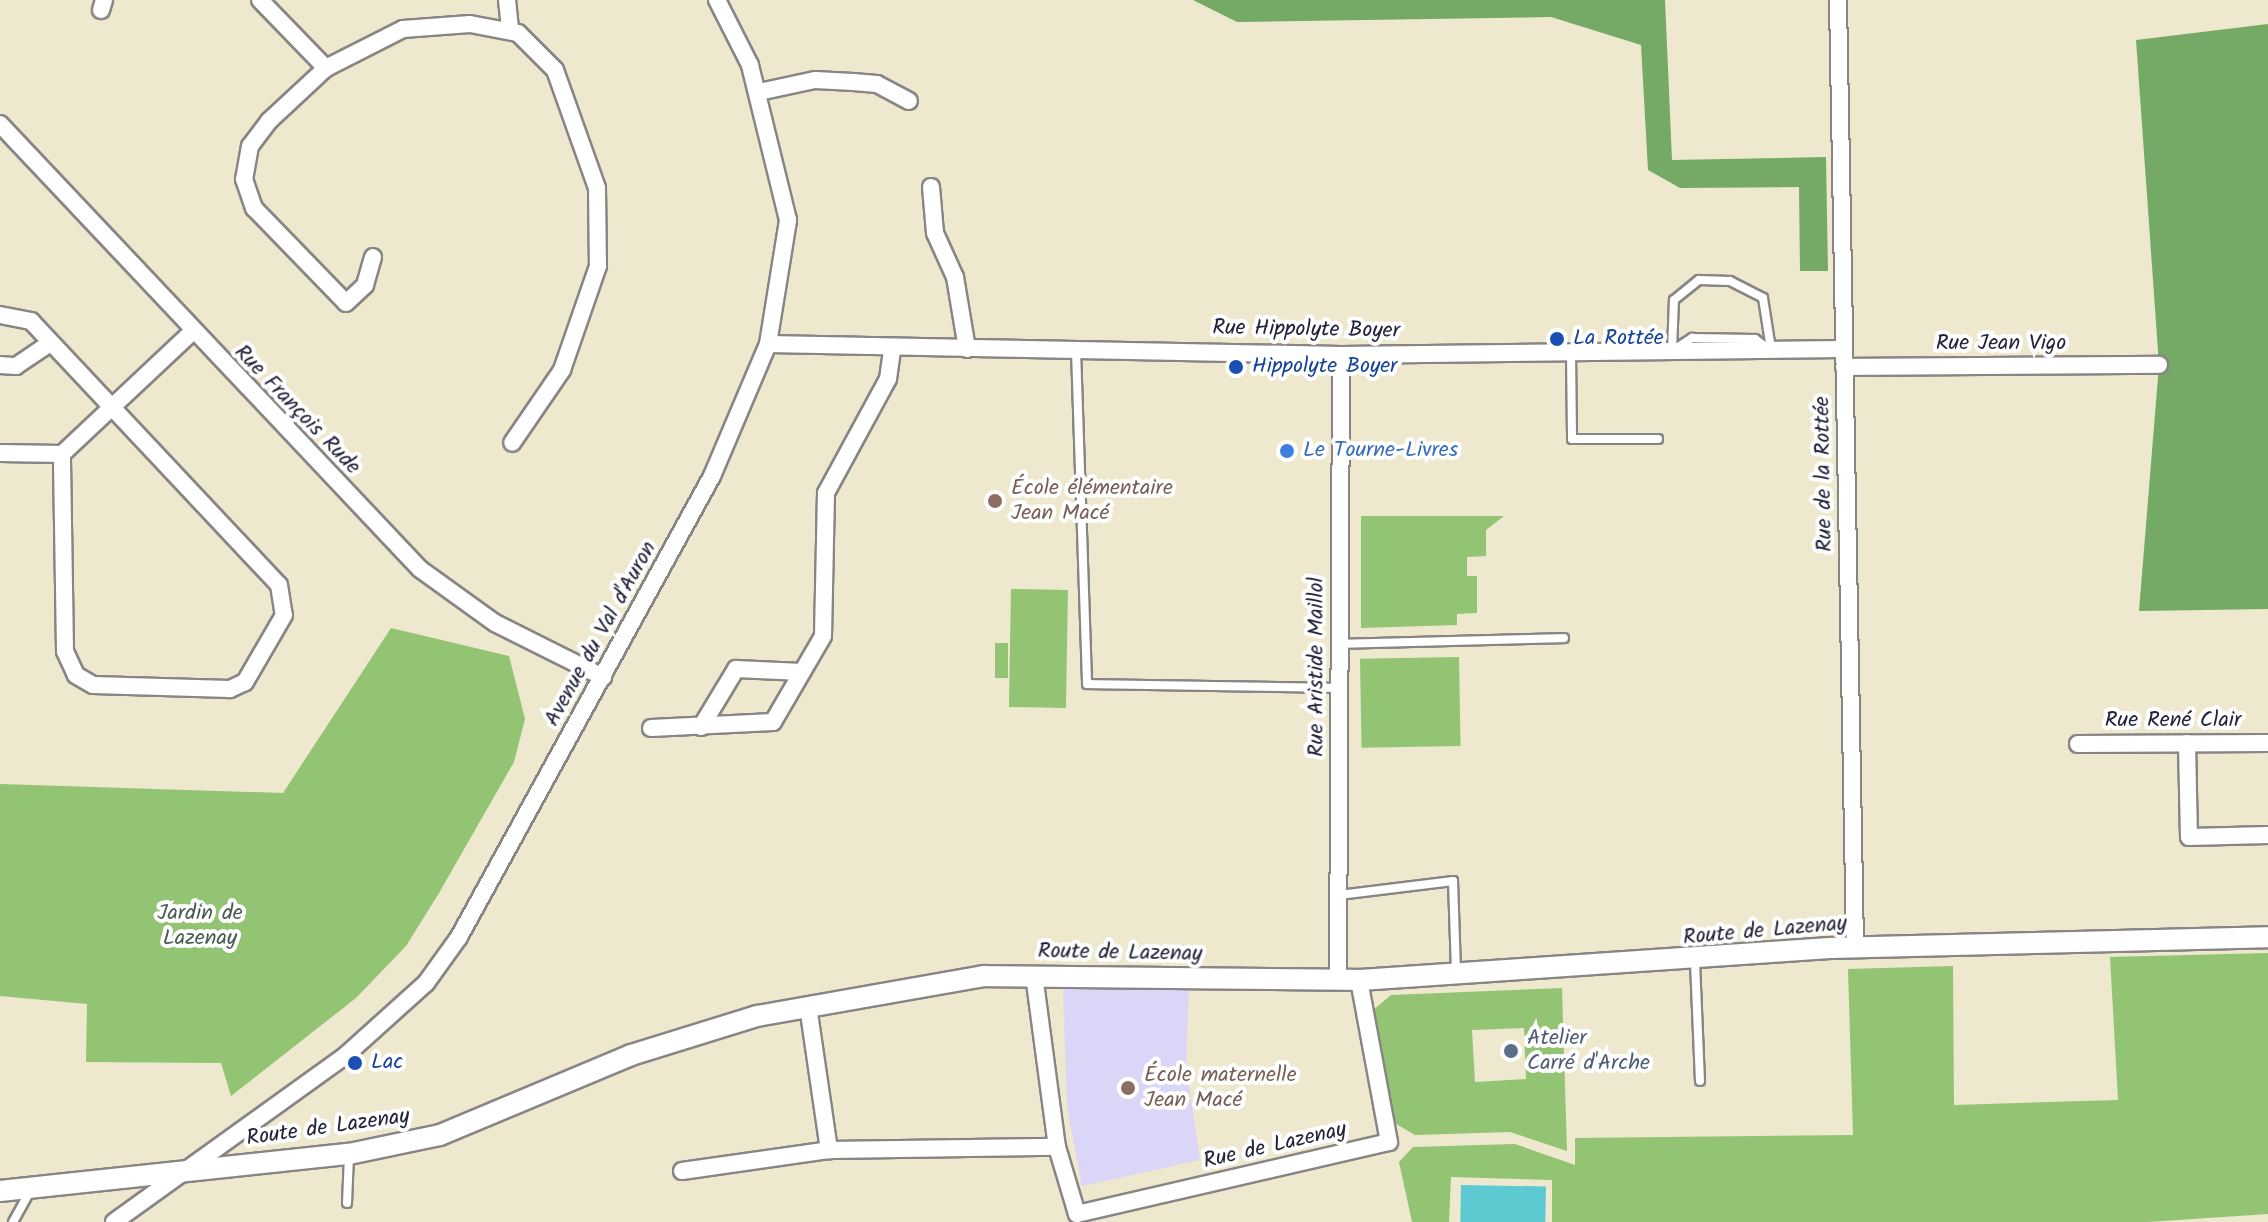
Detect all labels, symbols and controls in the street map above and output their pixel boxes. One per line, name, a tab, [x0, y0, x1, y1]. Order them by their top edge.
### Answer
street label: Rue Hippolyte Boyer	[1212, 315, 1400, 345]
place label: La Rottée	[1573, 326, 1664, 352]
marker: La Rottée	[1548, 330, 1566, 348]
street label: Rue Jean Vigo	[1936, 331, 2066, 357]
street label: Rue François Rude	[228, 339, 366, 481]
place label: Hippolyte Boyer	[1252, 354, 1397, 380]
marker: Hippolyte Boyer	[1227, 358, 1245, 376]
street label: Rue de la Rottée	[1809, 396, 1839, 552]
place label: Le Tourne-Livres	[1303, 438, 1458, 464]
marker: Le Tourne-Livres	[1278, 442, 1296, 460]
place label: École élémentaire Jean Macé	[1011, 475, 1173, 526]
marker: École élémentaire Jean Macé	[986, 492, 1004, 510]
street label: Avenue du Val d'Auron	[539, 537, 663, 731]
street label: Rue Aristide Maillol	[1304, 577, 1330, 757]
street label: Rue René Clair	[2105, 708, 2241, 734]
park label: Jardin de Lazenay	[157, 900, 243, 952]
street label: Route de Lazenay	[1682, 911, 1848, 951]
street label: Route de Lazenay	[1037, 938, 1203, 968]
place label: Atelier Carré d'Arche	[1527, 1025, 1650, 1076]
marker: Atelier Carré d'Arche	[1502, 1042, 1520, 1060]
place label: Lac	[371, 1050, 403, 1076]
marker: Lac	[346, 1054, 364, 1072]
place label: École maternelle Jean Macé	[1144, 1062, 1297, 1114]
marker: École maternelle Jean Macé	[1119, 1079, 1137, 1097]
street label: Route de Lazenay	[245, 1103, 411, 1153]
street label: Rue de Lazenay	[1201, 1117, 1349, 1175]

